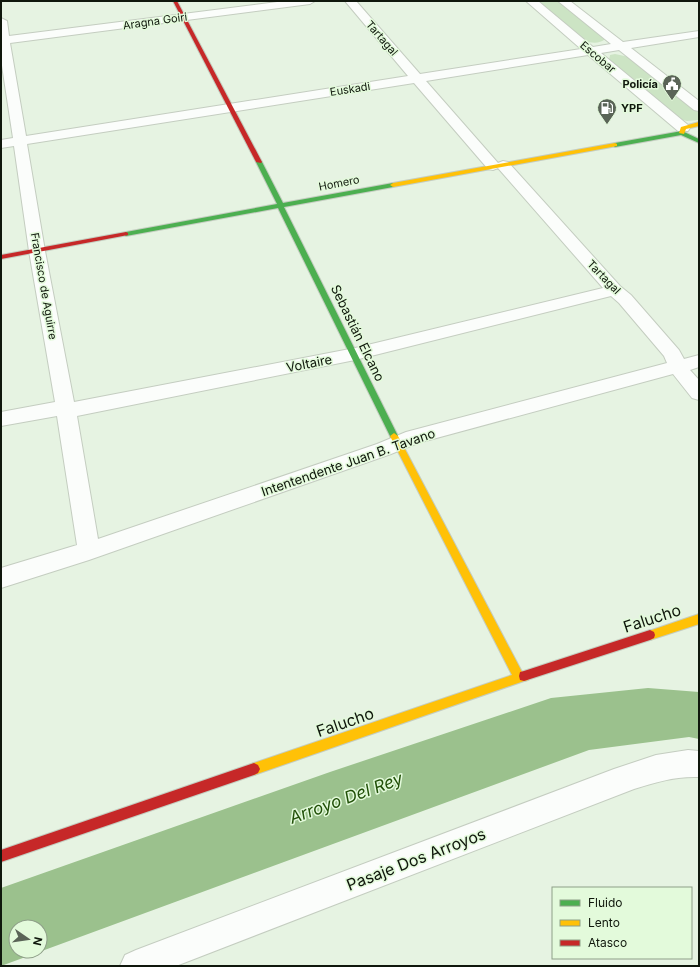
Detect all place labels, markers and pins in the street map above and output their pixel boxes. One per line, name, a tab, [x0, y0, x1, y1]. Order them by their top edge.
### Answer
public building icon: Policía	[661, 73, 683, 101]
place label: Policía	[622, 77, 658, 91]
fuel station icon: YPF	[596, 97, 618, 125]
place label: YPF	[621, 101, 643, 115]

